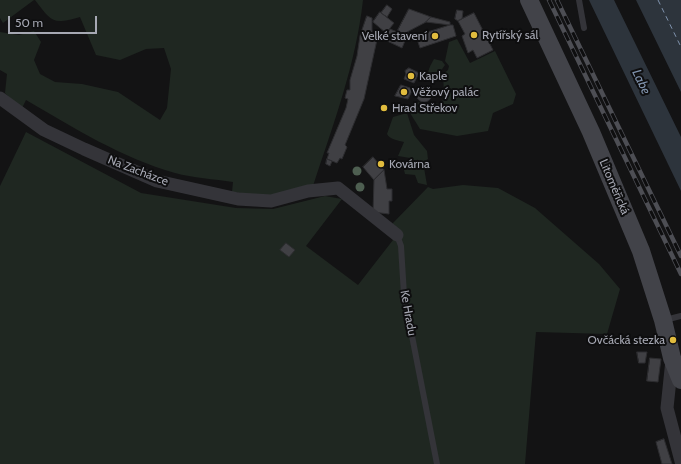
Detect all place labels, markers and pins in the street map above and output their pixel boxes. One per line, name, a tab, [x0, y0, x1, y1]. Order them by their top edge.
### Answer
place label: Rytířský sál	[482, 28, 538, 42]
place label: Velké stavení	[362, 29, 427, 43]
marker: Rytířský sál	[469, 30, 479, 40]
marker: Velké stavení	[430, 31, 440, 41]
place label: Kaple	[419, 69, 447, 83]
marker: Kaple	[406, 71, 416, 81]
place label: Věžový palác	[412, 85, 479, 99]
marker: Věžový palác	[399, 87, 409, 97]
place label: Hrad Střekov	[392, 101, 458, 115]
marker: Hrad Střekov	[379, 103, 389, 113]
place label: Kovárna	[389, 157, 430, 171]
marker: Kovárna	[376, 159, 386, 169]
place label: Ovčácká stezka	[588, 333, 665, 347]
marker: Ovčácká stezka	[668, 335, 678, 345]

